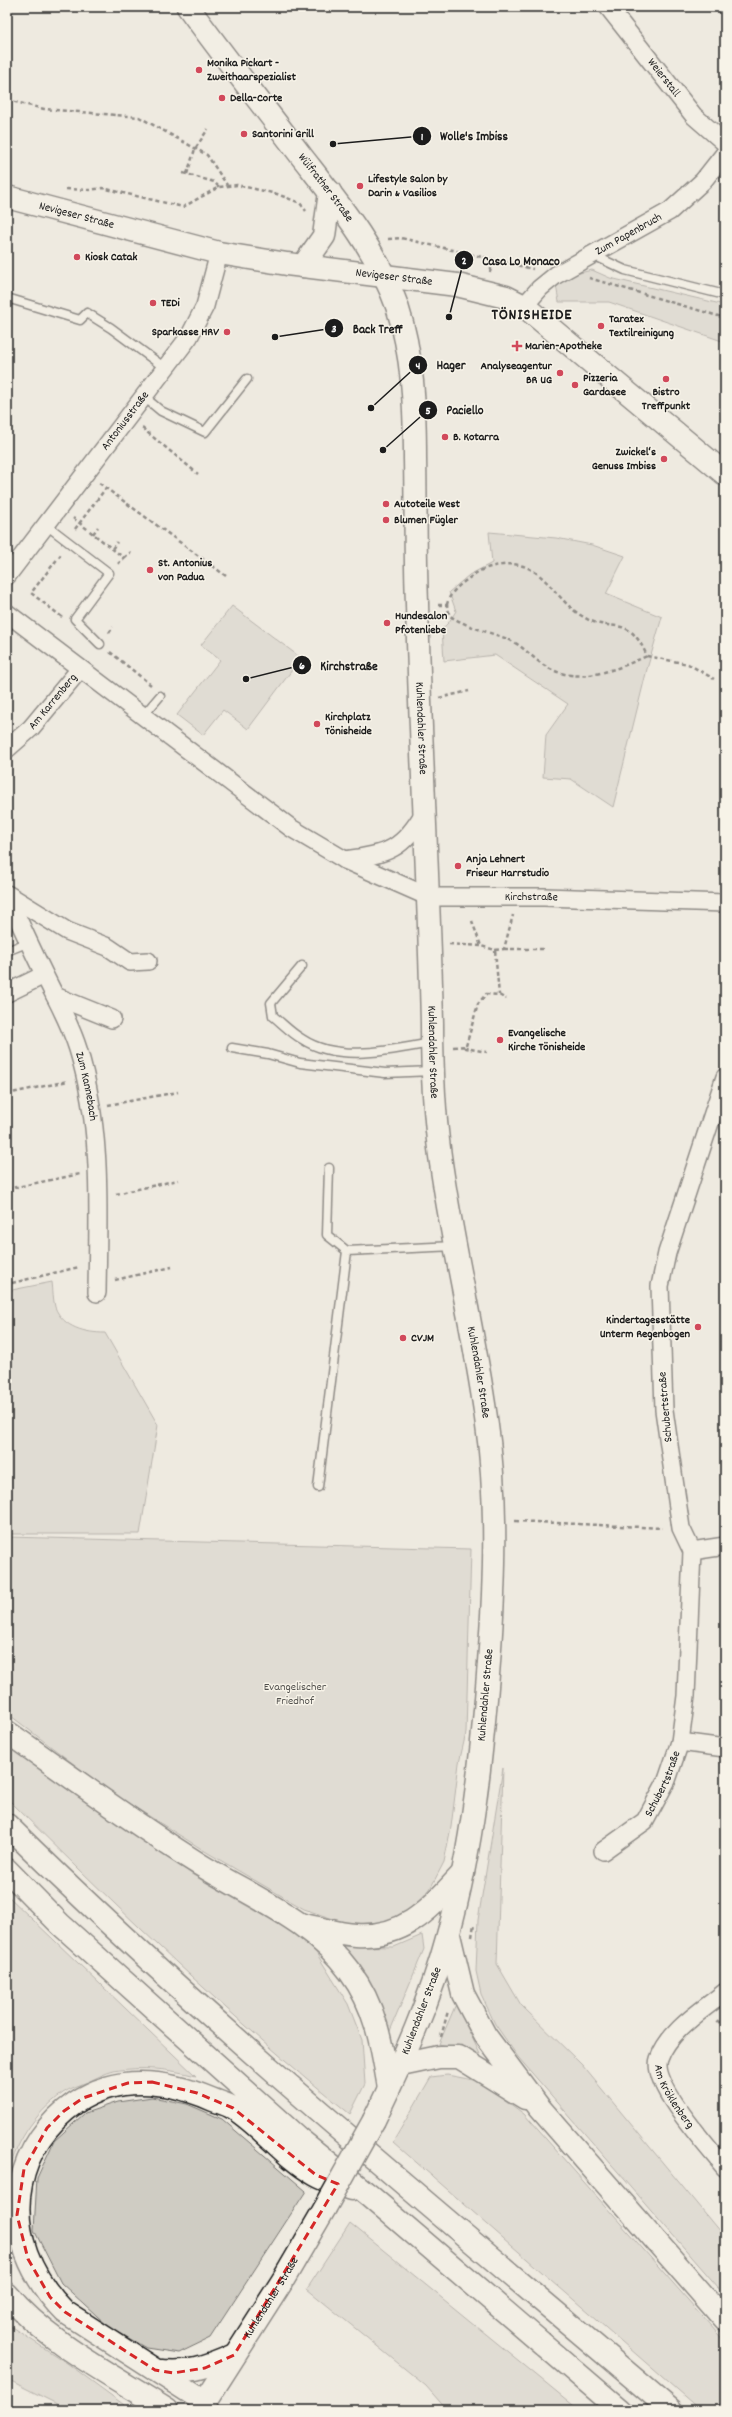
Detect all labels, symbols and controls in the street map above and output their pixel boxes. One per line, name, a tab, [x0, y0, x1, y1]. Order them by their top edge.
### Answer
place label: Monika Pickart - Zweithaarspezialist	[207, 55, 296, 86]
street label: Weierstall	[643, 55, 684, 101]
marker: Monika Pickart - Zweithaarspezialist	[194, 65, 204, 75]
place label: Della-Corte	[230, 90, 283, 107]
marker: Della-Corte	[217, 93, 227, 103]
callout: Wolle's Imbiss	[412, 123, 516, 148]
place label: Santorini Grill	[252, 126, 314, 143]
text: Wolle's Imbiss	[440, 128, 509, 147]
marker: Santorini Grill	[239, 129, 249, 139]
text: 1	[421, 129, 424, 146]
street label: Wülfrather Straße	[294, 150, 357, 225]
place label: Lifestyle Salon by Darin & Vasilios	[368, 171, 448, 202]
marker: Lifestyle Salon by Darin & Vasilios	[355, 181, 365, 191]
street label: Nevigeser Straße	[37, 197, 116, 233]
street label: Zum Papenbruch	[592, 209, 665, 260]
callout: Casa Lo Monaco	[454, 248, 568, 273]
place label: Kiosk Catak	[85, 249, 137, 266]
marker: Kiosk Catak	[72, 252, 82, 262]
text: 2	[461, 253, 467, 270]
text: Casa Lo Monaco	[482, 253, 560, 272]
street label: Nevigeser Straße	[355, 264, 433, 290]
place label: TEDi	[161, 295, 180, 312]
marker: TEDi	[148, 298, 158, 308]
district label: TÖNISHEIDE	[492, 304, 572, 327]
place label: Taratex Textilreinigung	[609, 311, 674, 342]
callout: Back Treff	[324, 316, 411, 341]
text: 3	[331, 321, 337, 338]
text: Back Treff	[353, 321, 403, 340]
marker: Taratex Textilreinigung	[596, 321, 606, 331]
place label: Sparkasse HRV	[152, 324, 219, 341]
marker: Sparkasse HRV	[222, 327, 232, 337]
place label: Marien-Apotheke	[525, 338, 603, 355]
marker: Marien-Apotheke	[512, 341, 522, 351]
callout: Hager	[408, 352, 473, 377]
text: Hager	[437, 357, 467, 376]
text: 4	[416, 358, 421, 375]
place label: Analyseagentur BR UG	[480, 358, 553, 389]
marker: Analyseagentur BR UG	[555, 368, 565, 378]
place label: Pizzeria Gardasee	[583, 370, 627, 401]
marker: Bistro Treffpunkt	[661, 374, 671, 384]
marker: Pizzeria Gardasee	[570, 380, 580, 390]
place label: Bistro Treffpunkt	[642, 384, 691, 415]
street label: Antoniusstraße	[97, 388, 153, 454]
callout: Paciello	[418, 397, 492, 422]
text: Paciello	[446, 402, 484, 421]
text: 5	[425, 403, 431, 420]
place label: B. Kotarra	[453, 429, 500, 446]
marker: B. Kotarra	[440, 432, 450, 442]
place label: Zwickel‘s Genuss Imbiss	[592, 444, 656, 475]
marker: Zwickel‘s Genuss Imbiss	[659, 454, 669, 464]
place label: Autoteile West	[394, 496, 461, 513]
marker: Autoteile West	[381, 499, 391, 509]
place label: Blumen Fügler	[394, 512, 458, 529]
marker: Blumen Fügler	[381, 515, 391, 525]
place label: St. Antonius von Padua	[158, 555, 212, 586]
marker: St. Antonius von Padua	[145, 565, 155, 575]
place label: Hundesalon Pfotenliebe	[395, 608, 448, 639]
marker: Hundesalon Pfotenliebe	[382, 618, 392, 628]
callout: Kirchstraße	[292, 652, 386, 677]
text: 6	[299, 658, 305, 675]
text: Kirchstraße	[320, 658, 378, 677]
street label: Am Karrenberg	[24, 670, 81, 734]
street label: Kuhlendahler Straße	[411, 682, 431, 775]
place label: Kirchplatz Tönisheide	[325, 709, 373, 740]
marker: Kirchplatz Tönisheide	[312, 719, 322, 729]
place label: Anja Lehnert Friseur Harrstudio	[466, 851, 550, 882]
marker: Anja Lehnert Friseur Harrstudio	[453, 861, 463, 871]
street label: Kirchstraße	[505, 889, 558, 906]
street label: Kuhlendahler Straße	[423, 1005, 443, 1099]
place label: Evangelische Kirche Tönisheide	[508, 1025, 586, 1056]
marker: Evangelische Kirche Tönisheide	[495, 1035, 505, 1045]
street label: Zum Kannebach	[71, 1050, 102, 1122]
place label: Kindertagesstätte Unterm Regenbogen	[600, 1312, 691, 1343]
marker: Kindertagesstätte Unterm Regenbogen	[693, 1322, 703, 1332]
street label: Kuhlendahler Straße	[462, 1325, 494, 1419]
place label: CVJM	[411, 1330, 434, 1347]
marker: CVJM	[398, 1333, 408, 1343]
street label: Schubertstraße	[654, 1371, 678, 1443]
street label: Kuhlendahler Straße	[473, 1648, 499, 1742]
park label: Evangelischer Friedhof	[264, 1679, 327, 1710]
street label: Schubertstraße	[640, 1749, 685, 1820]
street label: Kuhlendahler Straße	[397, 1965, 447, 2057]
street label: Am Kröklenberg	[649, 2064, 698, 2132]
street label: Kuhlendahler Straße	[239, 2254, 303, 2342]

